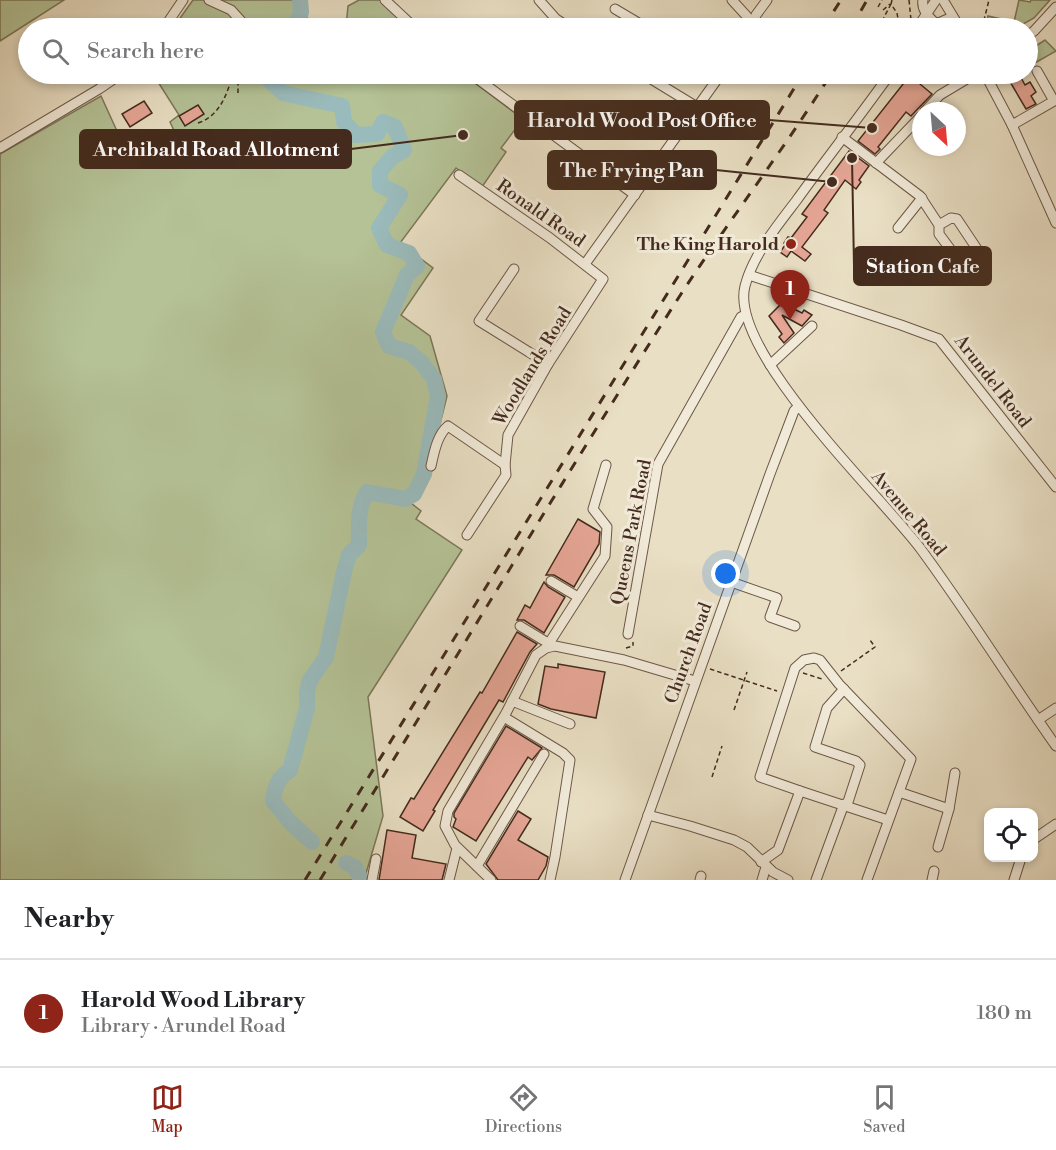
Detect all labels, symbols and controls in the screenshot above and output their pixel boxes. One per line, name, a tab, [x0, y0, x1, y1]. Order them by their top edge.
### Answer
search box	[18, 18, 1038, 84]
icon: search	[39, 35, 72, 68]
text: Search here	[87, 38, 204, 65]
callout: Harold Wood Post Office	[515, 101, 769, 139]
north arrow	[912, 102, 966, 156]
text: Harold Wood Post Office	[527, 109, 757, 134]
callout: Archibald Road Allotment	[80, 130, 351, 168]
text: Archibald Road Allotment	[92, 138, 340, 163]
callout: The Frying Pan	[548, 151, 716, 189]
text: The Frying Pan	[560, 159, 705, 184]
street label: Ronald Road	[492, 174, 590, 253]
place label: The King Harold	[637, 233, 779, 256]
marker: The King Harold	[784, 237, 798, 251]
callout: Station Cafe	[854, 247, 991, 285]
text: Station Cafe	[866, 255, 980, 280]
pin: 1	[770, 270, 810, 320]
street label: Woodlands Road	[487, 302, 577, 431]
street label: Arundel Road	[949, 329, 1037, 433]
street label: Queens Park Road	[606, 457, 657, 607]
street label: Avenue Road	[865, 465, 952, 561]
your location	[711, 559, 740, 588]
street label: Church Road	[660, 599, 718, 707]
map controls	[984, 808, 1038, 862]
button: locate	[984, 808, 1038, 862]
text: Nearby	[24, 903, 114, 935]
text: Harold Wood Library	[81, 987, 305, 1014]
text: 1	[39, 1001, 48, 1026]
text: 180 m	[977, 1001, 1032, 1026]
text: Library · Arundel Road	[81, 1014, 286, 1039]
tab: Map	[151, 1081, 184, 1137]
tab: Directions	[485, 1081, 562, 1137]
tab: Saved	[863, 1081, 905, 1137]

